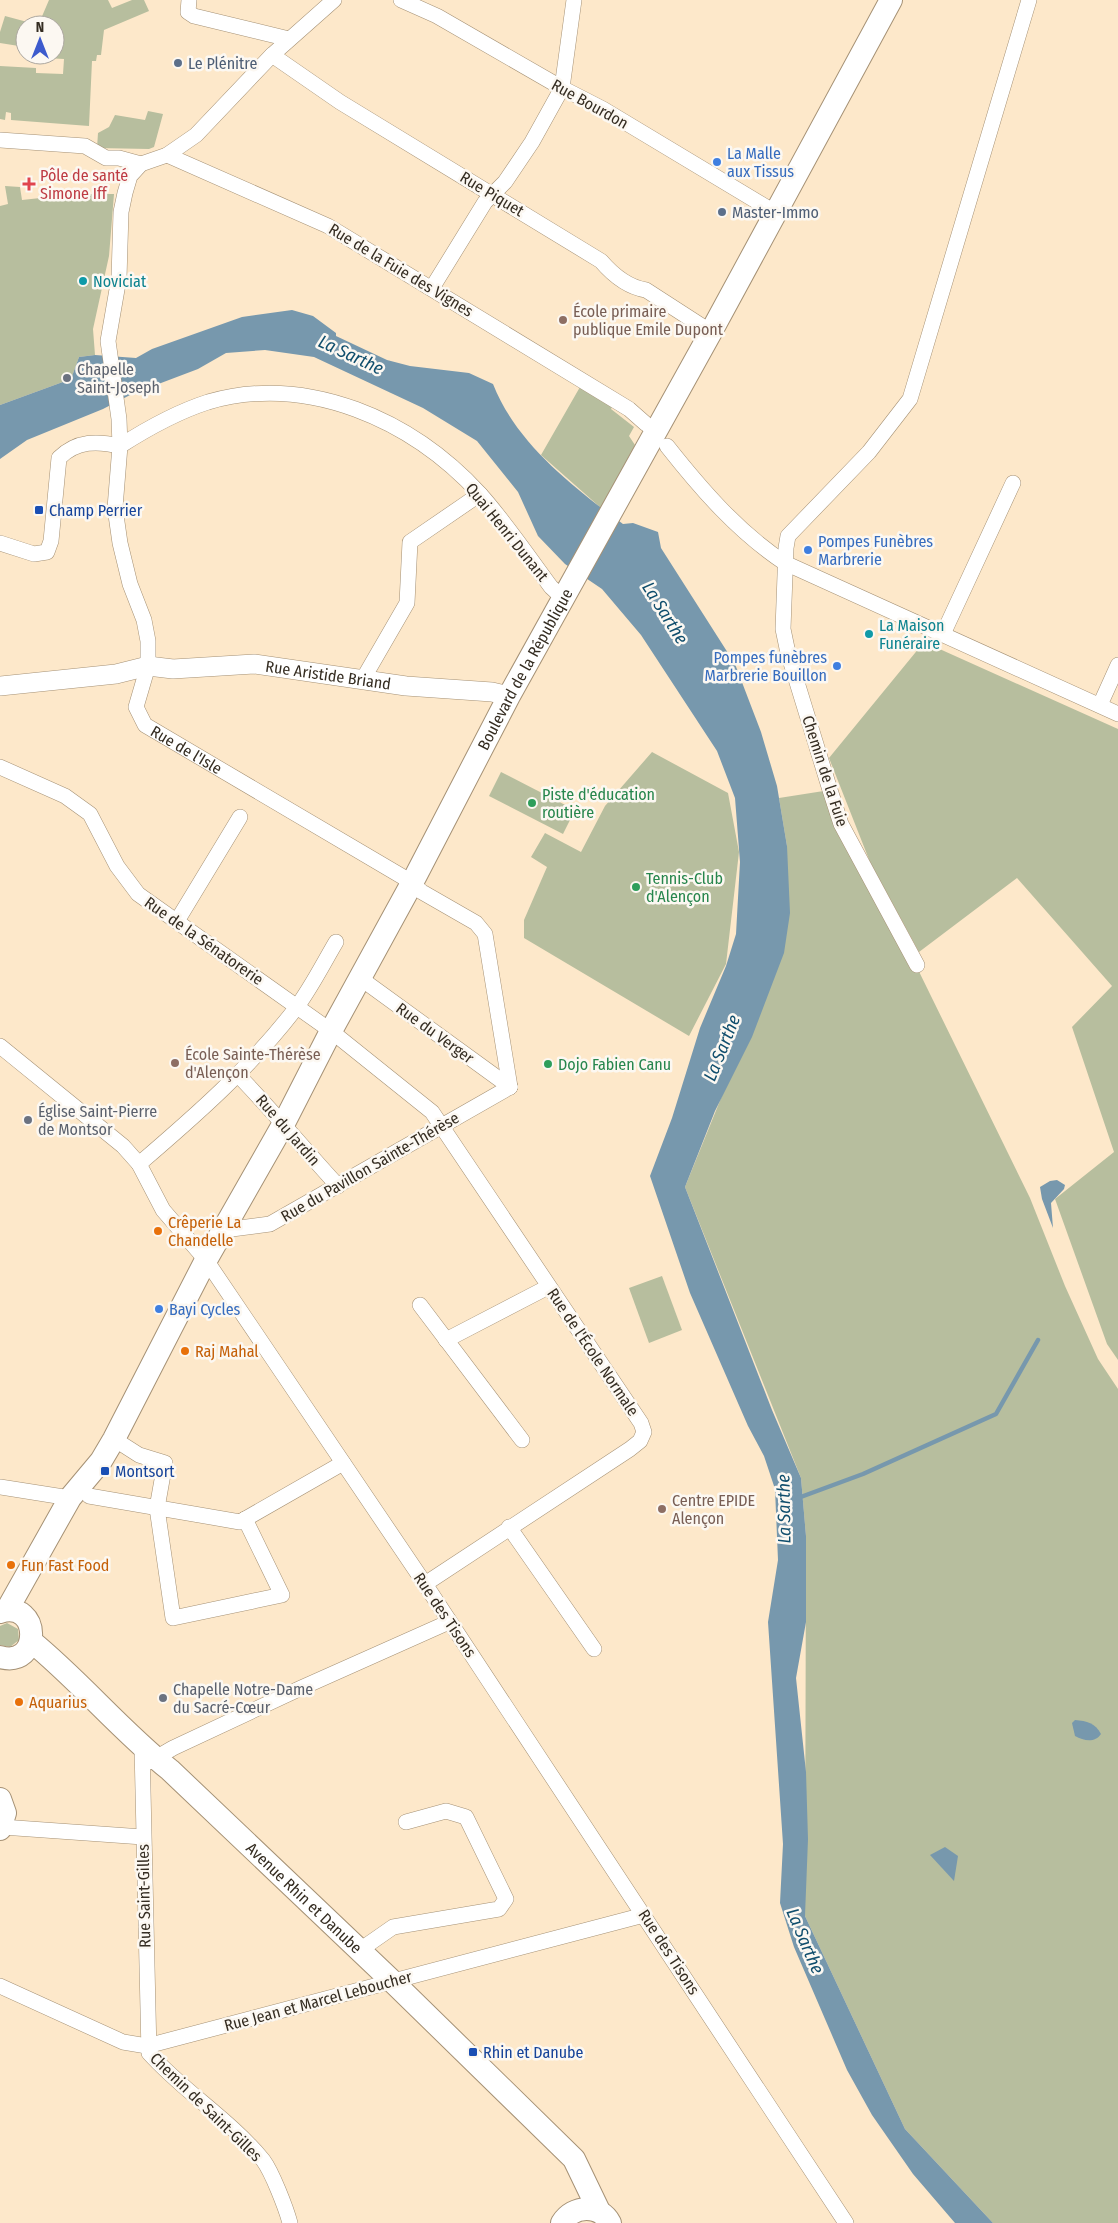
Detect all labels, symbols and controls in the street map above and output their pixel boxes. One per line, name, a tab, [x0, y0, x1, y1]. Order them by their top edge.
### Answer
north arrow	[15, 15, 65, 65]
text: N	[36, 19, 44, 36]
place label: Le Plénitre	[188, 54, 257, 73]
marker: Le Plénitre	[172, 57, 184, 69]
street label: Rue Bourdon	[548, 75, 632, 133]
place label: La Malle aux Tissus	[727, 144, 794, 181]
marker: La Malle aux Tissus	[711, 156, 723, 168]
place label: Pôle de santé Simone Iff	[40, 166, 128, 203]
street label: Rue Piquet	[457, 168, 528, 221]
marker: Pôle de santé Simone Iff	[22, 177, 36, 191]
place label: Master-Immo	[732, 203, 819, 222]
marker: Master-Immo	[716, 206, 728, 218]
street label: Rue de la Fuie des Vignes	[325, 219, 477, 321]
place label: Noviciat	[93, 272, 147, 291]
marker: Noviciat	[77, 275, 89, 287]
place label: École primaire publique Emile Dupont	[573, 302, 724, 339]
marker: École primaire publique Emile Dupont	[557, 314, 569, 326]
water label: La Sarthe	[315, 330, 387, 380]
place label: Chapelle Saint-Joseph	[77, 360, 160, 397]
marker: Chapelle Saint-Joseph	[61, 372, 73, 384]
street label: Quai Henri Dunant	[462, 479, 553, 586]
place label: Champ Perrier	[49, 501, 143, 520]
marker: Champ Perrier	[33, 504, 45, 516]
place label: Pompes Funèbres Marbrerie	[818, 532, 933, 569]
marker: Pompes Funèbres Marbrerie	[802, 544, 814, 556]
water label: La Sarthe	[637, 578, 693, 649]
street label: Boulevard de la République	[473, 585, 576, 753]
place label: La Maison Funéraire	[879, 616, 945, 653]
marker: La Maison Funéraire	[863, 628, 875, 640]
place label: Pompes funèbres Marbrerie Bouillon	[705, 648, 827, 685]
street label: Rue Aristide Briand	[264, 656, 392, 693]
marker: Pompes funèbres Marbrerie Bouillon	[831, 660, 843, 672]
street label: Chemin de la Fuie	[798, 713, 852, 829]
street label: Rue de l'Isle	[148, 721, 226, 778]
place label: Piste d'éducation routière	[542, 785, 655, 822]
marker: Piste d'éducation routière	[526, 797, 538, 809]
place label: Tennis-Club d'Alençon	[646, 869, 723, 906]
marker: Tennis-Club d'Alençon	[630, 881, 642, 893]
street label: Rue de la Sénatorerie	[141, 893, 267, 989]
street label: Rue du Verger	[393, 999, 478, 1068]
water label: La Sarthe	[699, 1011, 745, 1084]
place label: École Sainte-Thérèse d'Alençon	[185, 1045, 321, 1082]
place label: Dojo Fabien Canu	[558, 1055, 671, 1074]
marker: École Sainte-Thérèse d'Alençon	[169, 1057, 181, 1069]
marker: Dojo Fabien Canu	[542, 1058, 554, 1070]
street label: Rue du Jardin	[252, 1091, 324, 1169]
place label: Église Saint-Pierre de Montsor	[38, 1102, 157, 1139]
street label: Rue du Pavillon Sainte-Thérèse	[278, 1108, 463, 1226]
marker: Église Saint-Pierre de Montsor	[22, 1114, 34, 1126]
place label: Crêperie La Chandelle	[168, 1213, 242, 1250]
marker: Crêperie La Chandelle	[152, 1225, 164, 1237]
street label: Rue de l'École Normale	[543, 1285, 643, 1420]
place label: Bayi Cycles	[169, 1300, 241, 1319]
marker: Bayi Cycles	[153, 1303, 165, 1315]
place label: Raj Mahal	[195, 1342, 259, 1361]
marker: Raj Mahal	[179, 1345, 191, 1357]
place label: Montsort	[115, 1462, 175, 1481]
marker: Montsort	[99, 1465, 111, 1477]
water label: La Sarthe	[772, 1474, 796, 1544]
place label: Centre EPIDE Alençon	[672, 1491, 755, 1528]
marker: Centre EPIDE Alençon	[656, 1503, 668, 1515]
place label: Fun Fast Food	[21, 1556, 109, 1575]
marker: Fun Fast Food	[5, 1559, 17, 1571]
street label: Rue des Tisons	[410, 1569, 480, 1661]
place label: Chapelle Notre-Dame du Sacré-Cœur	[173, 1680, 313, 1717]
marker: Chapelle Notre-Dame du Sacré-Cœur	[157, 1692, 169, 1704]
place label: Aquarius	[29, 1693, 87, 1712]
marker: Aquarius	[13, 1696, 25, 1708]
street label: Avenue Rhin et Danube	[243, 1838, 366, 1957]
street label: Rue Saint-Gilles	[134, 1844, 154, 1948]
water label: La Sarthe	[781, 1905, 829, 1978]
street label: Rue des Tisons	[634, 1906, 704, 1998]
street label: Rue Jean et Marcel Leboucher	[222, 1967, 414, 2035]
place label: Rhin et Danube	[483, 2043, 584, 2062]
marker: Rhin et Danube	[467, 2046, 479, 2058]
street label: Chemin de Saint-Gilles	[146, 2049, 266, 2165]

